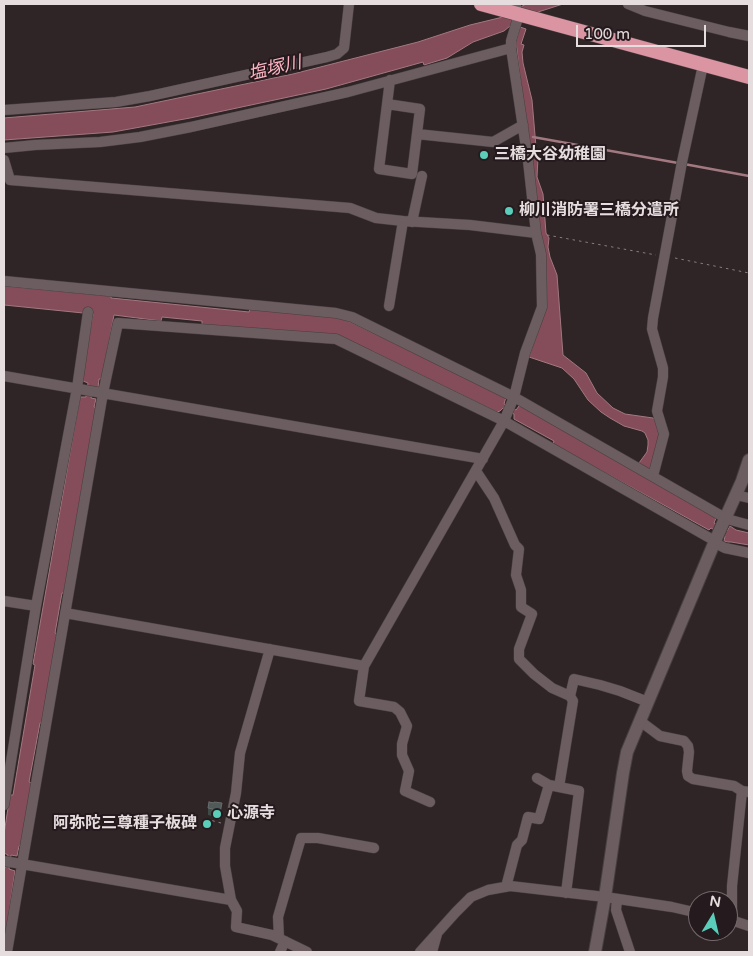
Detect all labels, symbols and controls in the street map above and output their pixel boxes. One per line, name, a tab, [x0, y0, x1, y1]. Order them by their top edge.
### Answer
scale bar	[578, 15, 708, 47]
text: 100 m	[584, 25, 630, 43]
water label: 塩塚川	[246, 52, 304, 86]
place label: 三橋大谷幼稚園	[494, 145, 606, 165]
marker: 三橋大谷幼稚園	[478, 149, 490, 161]
place label: 柳川消防署三橋分遣所	[519, 201, 679, 221]
marker: 柳川消防署三橋分遣所	[503, 205, 515, 217]
place label: 心源寺	[227, 804, 275, 824]
marker: 心源寺	[211, 808, 223, 820]
place label: 阿弥陀三尊種子板碑	[53, 814, 197, 834]
marker: 阿弥陀三尊種子板碑	[201, 818, 213, 830]
north arrow	[688, 891, 738, 941]
text: N	[708, 892, 722, 911]

